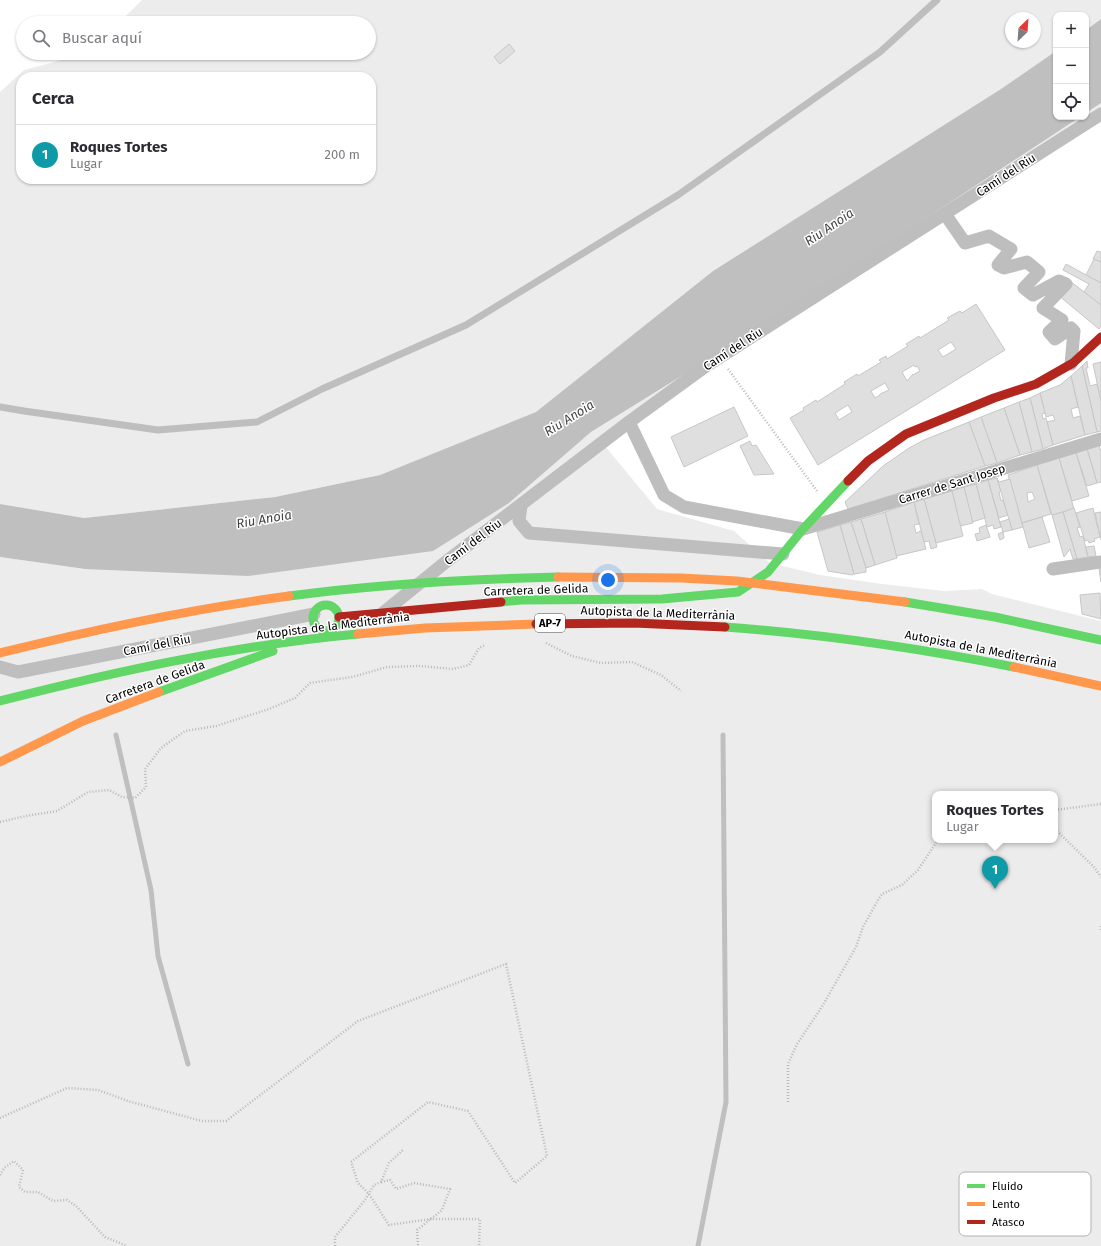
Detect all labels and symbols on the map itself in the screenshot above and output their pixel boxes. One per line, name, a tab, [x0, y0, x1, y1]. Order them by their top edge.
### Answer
north arrow	[1005, 12, 1041, 48]
street label: Camí del Riu	[974, 151, 1038, 199]
water label: Riu Anoia	[802, 205, 856, 249]
street label: Camí del Riu	[701, 325, 765, 373]
water label: Riu Anoia	[541, 397, 597, 439]
street label: Carrer de Sant Josep	[897, 461, 1007, 507]
water label: Riu Anoia	[235, 507, 293, 531]
street label: Camí del Riu	[442, 516, 504, 568]
your location	[598, 570, 618, 590]
street label: Carretera de Gelida	[483, 581, 589, 599]
street label: Autopista de la Mediterrània	[580, 603, 736, 623]
street label: Autopista de la Mediterrània	[255, 610, 411, 642]
road number: AP-7	[535, 614, 565, 632]
street label: Autopista de la Mediterrània	[904, 627, 1058, 671]
street label: Camí del Riu	[122, 632, 192, 658]
street label: Carretera de Gelida	[103, 658, 207, 706]
pin: 1	[982, 856, 1008, 889]
legend	[959, 1172, 1091, 1236]
text: Fluido	[992, 1180, 1023, 1193]
text: Lento	[992, 1198, 1020, 1211]
text: Atasco	[992, 1216, 1025, 1229]

